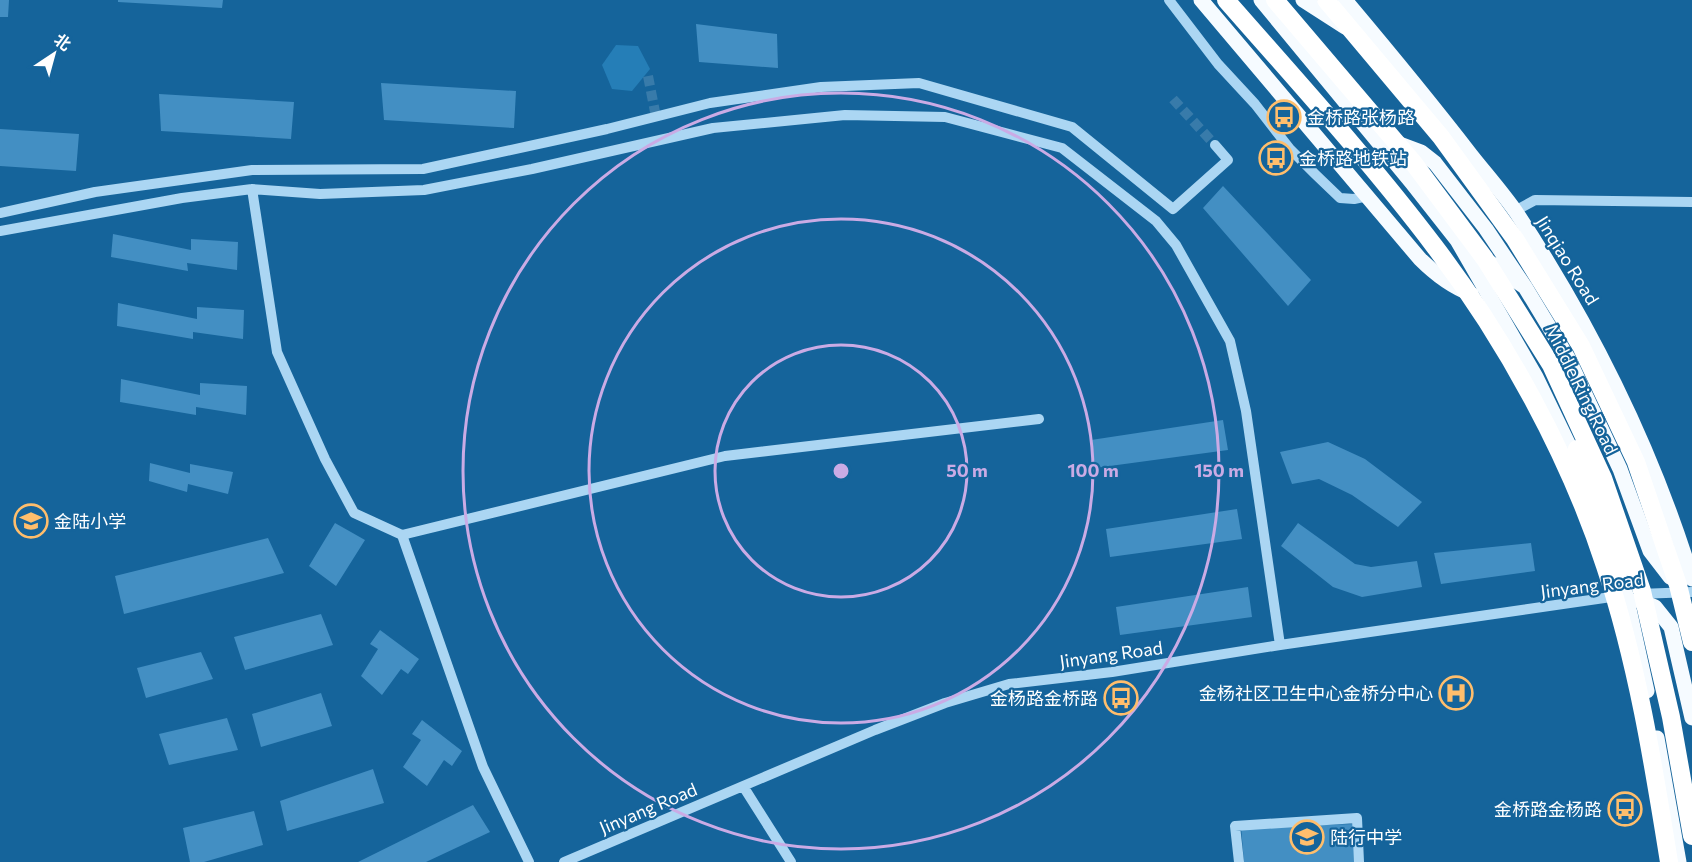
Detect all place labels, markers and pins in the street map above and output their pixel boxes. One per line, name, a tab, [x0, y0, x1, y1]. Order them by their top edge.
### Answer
bus stop icon: 金桥路张杨路	[1266, 99, 1302, 135]
place label: 金桥路张杨路	[1307, 106, 1415, 128]
bus stop icon: 金桥路地铁站	[1258, 140, 1294, 176]
place label: 金桥路地铁站	[1299, 147, 1407, 169]
centre of rings	[831, 461, 851, 481]
school or university icon: 金陆小学	[13, 503, 49, 539]
place label: 金陆小学	[54, 510, 126, 532]
hospital icon: 金杨社区卫生中心金桥分中心	[1438, 675, 1474, 711]
bus stop icon: 金杨路金桥路	[1103, 680, 1139, 716]
place label: 金杨社区卫生中心金桥分中心	[1199, 682, 1433, 704]
place label: 金杨路金桥路	[990, 687, 1098, 709]
bus stop icon: 金桥路金杨路	[1607, 791, 1643, 827]
place label: 金桥路金杨路	[1494, 798, 1602, 820]
school or university icon: 陆行中学	[1289, 819, 1325, 855]
place label: 陆行中学	[1330, 826, 1402, 848]

